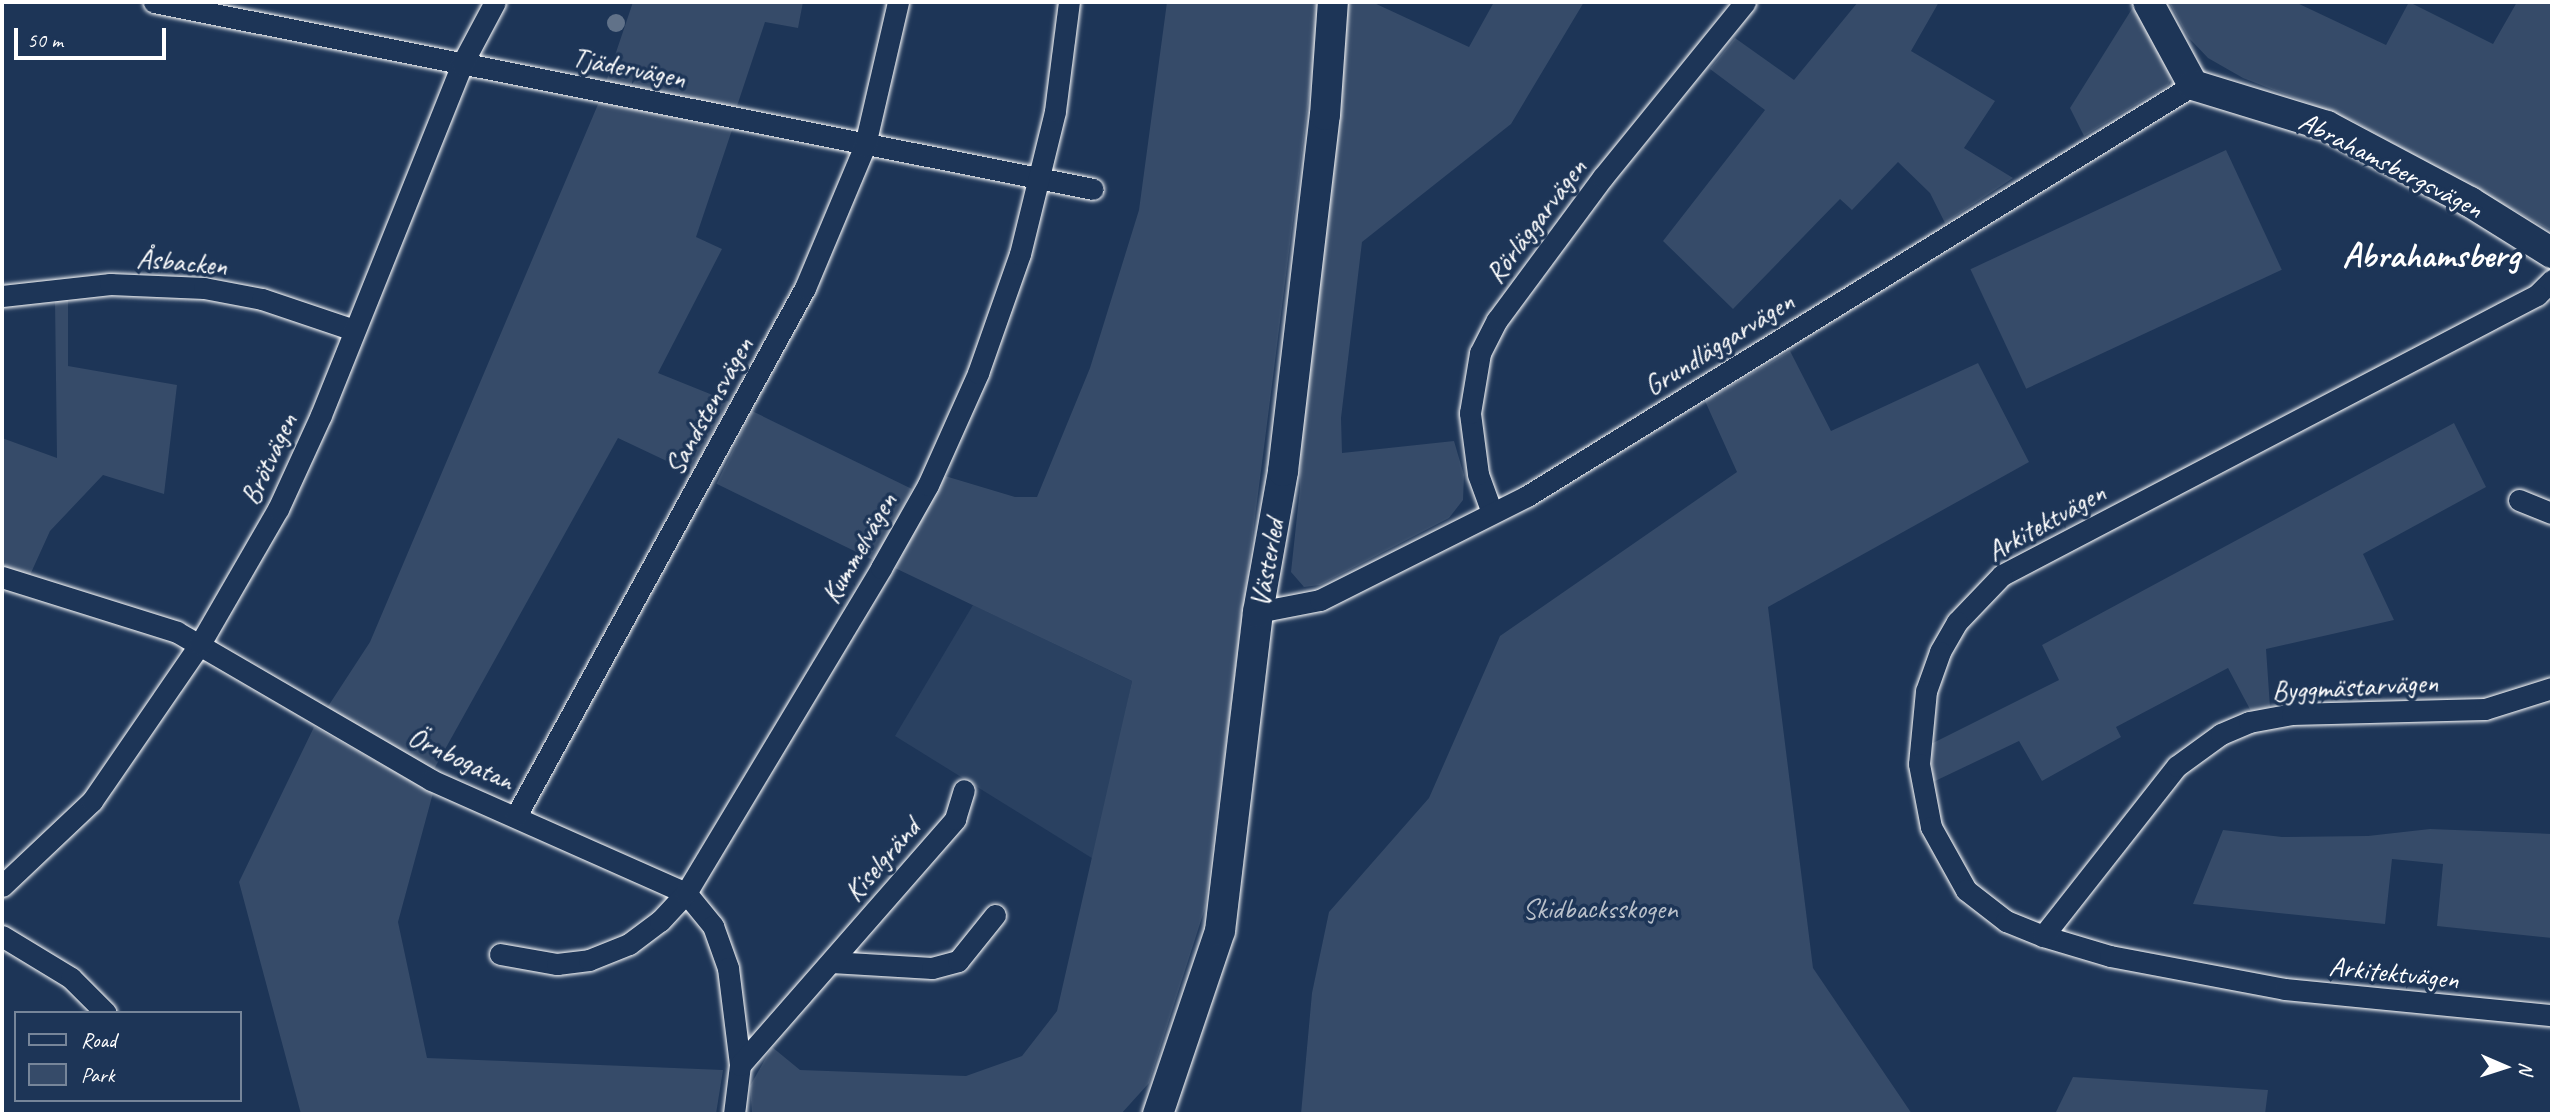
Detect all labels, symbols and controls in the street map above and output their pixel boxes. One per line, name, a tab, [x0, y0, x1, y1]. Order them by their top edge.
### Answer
scale bar	[18, 14, 170, 58]
text: 50 m	[27, 27, 63, 53]
street label: Tjädervägen	[570, 41, 688, 95]
street label: Abrahamsbergsvägen	[2294, 104, 2488, 226]
street label: Rörläggarvägen	[1478, 152, 1594, 290]
district label: Abrahamsberg	[2343, 235, 2519, 277]
street label: Åsbacken	[136, 241, 228, 283]
street label: Grundläggarvägen	[1638, 285, 1800, 403]
street label: Sandstensvägen	[657, 331, 761, 481]
street label: Brötvägen	[233, 408, 305, 510]
street label: Arkitektvägen	[1981, 476, 2111, 568]
street label: Kummelvägen	[814, 487, 904, 609]
street label: Västerled	[1243, 516, 1291, 610]
street label: Byggmästarvägen	[2271, 666, 2439, 708]
street label: Örnbogatan	[403, 720, 519, 798]
street label: Kiselgränd	[837, 812, 927, 908]
park label: Skidbacksskogen	[1522, 892, 1678, 926]
street label: Arkitektvägen	[2327, 949, 2461, 997]
legend	[14, 1011, 242, 1102]
text: Road	[81, 1027, 116, 1053]
north arrow	[2470, 1032, 2540, 1102]
text: Park	[81, 1062, 114, 1088]
text: N	[2514, 1062, 2538, 1075]

